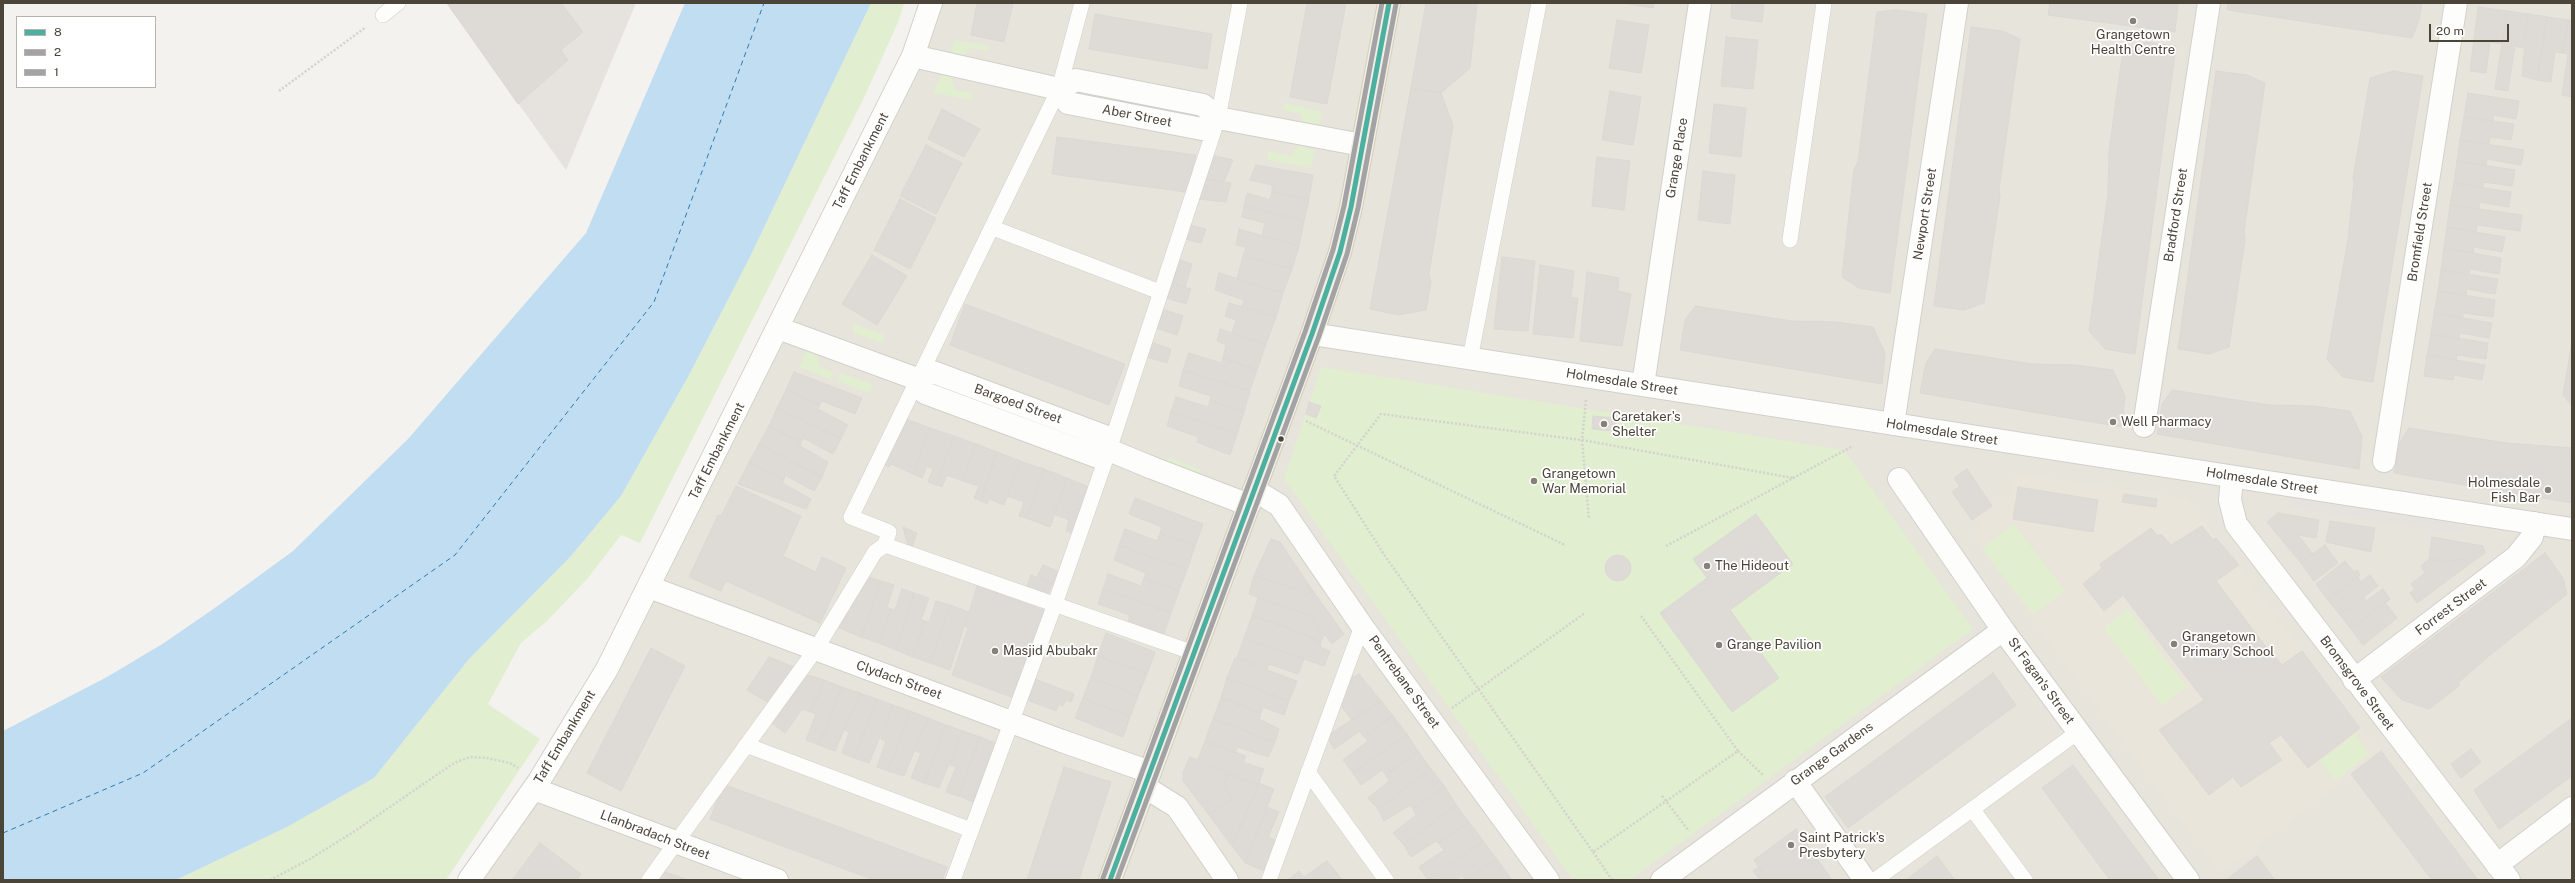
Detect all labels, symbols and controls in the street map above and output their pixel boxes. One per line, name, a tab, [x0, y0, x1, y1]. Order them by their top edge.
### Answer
legend	[16, 16, 156, 88]
marker: Grangetown Health Centre	[2128, 16, 2138, 26]
scale bar	[2431, 16, 2511, 42]
text: 20 m	[2436, 24, 2464, 38]
text: 8	[54, 25, 62, 39]
place label: Grangetown Health Centre	[2091, 27, 2175, 58]
text: 2	[54, 45, 61, 59]
text: 1	[54, 65, 59, 79]
street label: Aber Street	[1101, 102, 1173, 130]
street label: Taff Embankment	[830, 110, 892, 212]
street label: Grange Place	[1663, 117, 1691, 199]
street label: Newport Street	[1910, 167, 1940, 261]
street label: Bradford Street	[2161, 167, 2191, 263]
street label: Bromfield Street	[2404, 181, 2436, 283]
street label: Holmesdale Street	[1565, 365, 1679, 399]
street label: Bargoed Street	[972, 381, 1064, 427]
street label: Taff Embankment	[686, 400, 748, 502]
place label: Caretaker's Shelter	[1612, 409, 1681, 440]
place label: Well Pharmacy	[2121, 414, 2211, 430]
street label: Holmesdale Street	[1885, 415, 1999, 449]
marker: Well Pharmacy	[2108, 417, 2118, 427]
marker: Caretaker's Shelter	[1599, 419, 1609, 429]
unlabelled marker	[1276, 434, 1286, 444]
street label: Holmesdale Street	[2205, 464, 2319, 498]
place label: Grangetown War Memorial	[1542, 466, 1626, 497]
place label: Holmesdale Fish Bar	[2468, 475, 2540, 506]
marker: Grangetown War Memorial	[1529, 476, 1539, 486]
marker: Holmesdale Fish Bar	[2543, 485, 2553, 495]
place label: The Hideout	[1715, 558, 1789, 574]
marker: The Hideout	[1702, 561, 1712, 571]
street label: Forrest Street	[2412, 575, 2490, 639]
place label: Grangetown Primary School	[2182, 629, 2274, 660]
street label: Pentrebane Street	[1365, 633, 1443, 731]
street label: Bromsgrove Street	[2316, 633, 2398, 733]
street label: St Fagan's Street	[2004, 635, 2078, 727]
place label: Grange Pavilion	[1727, 637, 1821, 653]
marker: Grangetown Primary School	[2169, 639, 2179, 649]
marker: Grange Pavilion	[1714, 640, 1724, 650]
place label: Masjid Abubakr	[1003, 643, 1098, 659]
marker: Masjid Abubakr	[990, 646, 1000, 656]
street label: Clydach Street	[854, 657, 944, 703]
street label: Taff Embankment	[531, 687, 599, 787]
street label: Grange Gardens	[1788, 719, 1876, 789]
street label: Llanbradach Street	[598, 807, 712, 863]
place label: Saint Patrick's Presbytery	[1799, 830, 1885, 861]
marker: Saint Patrick's Presbytery	[1786, 840, 1796, 850]

